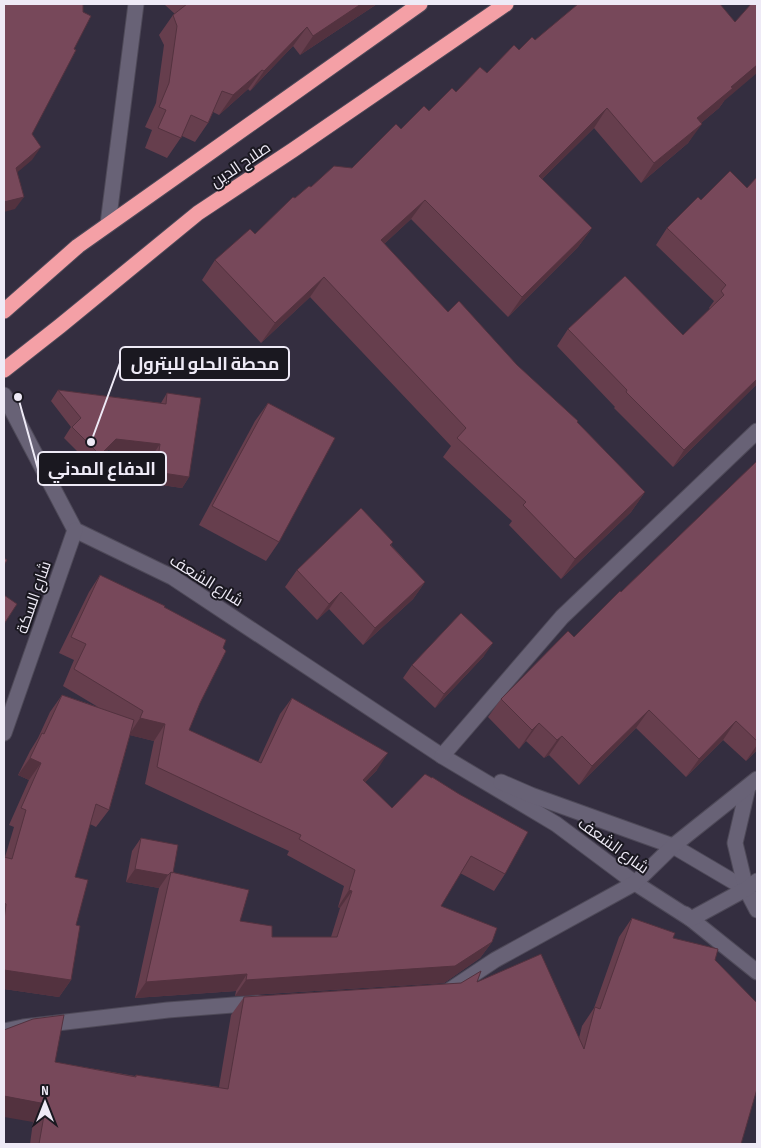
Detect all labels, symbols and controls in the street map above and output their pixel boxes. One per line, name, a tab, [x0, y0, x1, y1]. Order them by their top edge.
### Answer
street label: صلاح الدين	[207, 138, 275, 193]
callout: محطة الحلو للبترول	[120, 347, 289, 380]
text: محطة الحلو للبترول	[131, 354, 279, 375]
callout: الدفاع المدني	[38, 452, 166, 485]
text: الدفاع المدني	[48, 459, 156, 484]
street label: شارع الشعف	[165, 551, 246, 612]
street label: شارع السكة	[13, 559, 57, 637]
street label: شارع الشعف	[573, 814, 652, 879]
north arrow	[20, 1078, 70, 1128]
text: N	[41, 1082, 49, 1099]

